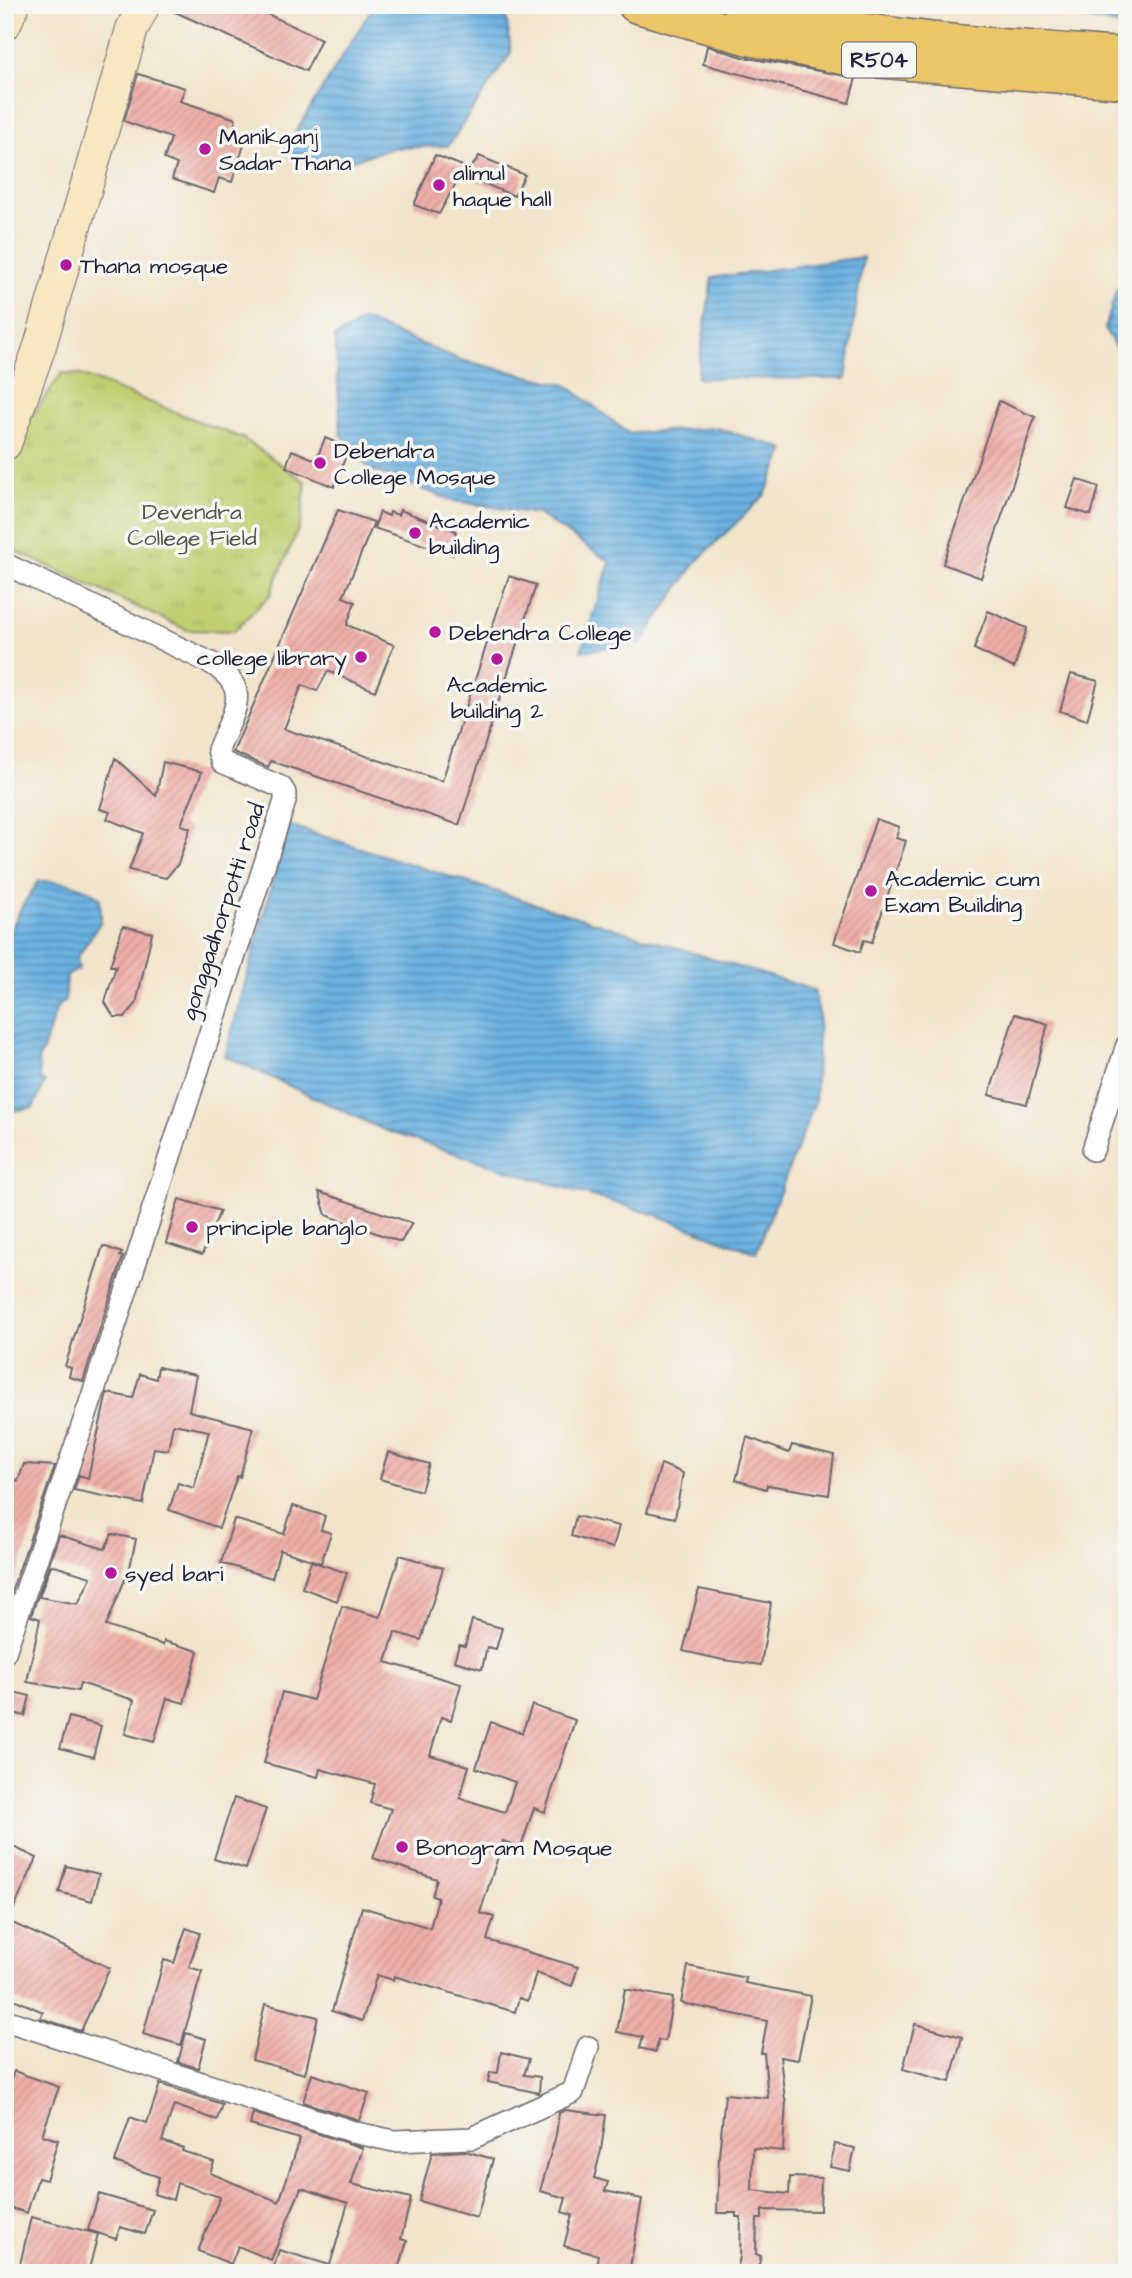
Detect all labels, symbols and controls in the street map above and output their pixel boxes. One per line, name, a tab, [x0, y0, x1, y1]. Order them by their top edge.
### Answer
road number: R504	[842, 42, 916, 78]
place label: Manikganj Sadar Thana	[219, 121, 352, 179]
marker: Manikganj Sadar Thana	[197, 141, 213, 157]
place label: alimul haque hall	[453, 157, 552, 215]
marker: alimul haque hall	[431, 177, 447, 193]
place label: Thana mosque	[80, 250, 228, 282]
marker: Thana mosque	[58, 257, 74, 273]
place label: Debendra College Mosque	[334, 435, 496, 494]
marker: Debendra College Mosque	[312, 455, 328, 471]
park label: Devendra College Field	[127, 496, 257, 555]
place label: Academic building	[429, 505, 530, 564]
marker: Academic building	[407, 525, 423, 541]
place label: Debendra College	[449, 617, 632, 650]
marker: Debendra College	[427, 624, 443, 640]
place label: college library	[197, 642, 347, 675]
marker: college library	[353, 649, 369, 665]
marker: Academic building 2	[489, 651, 505, 667]
place label: Academic building 2	[446, 669, 548, 728]
street label: gonggadhorpotti road	[173, 798, 274, 1024]
place label: Academic cum Exam Building	[885, 863, 1040, 922]
marker: Academic cum Exam Building	[863, 883, 879, 899]
place label: principle banglo	[206, 1212, 367, 1245]
marker: principle banglo	[184, 1219, 200, 1235]
place label: syed bari	[125, 1558, 224, 1591]
marker: syed bari	[103, 1565, 119, 1581]
place label: Bonogram Mosque	[416, 1832, 613, 1865]
marker: Bonogram Mosque	[394, 1839, 410, 1855]

